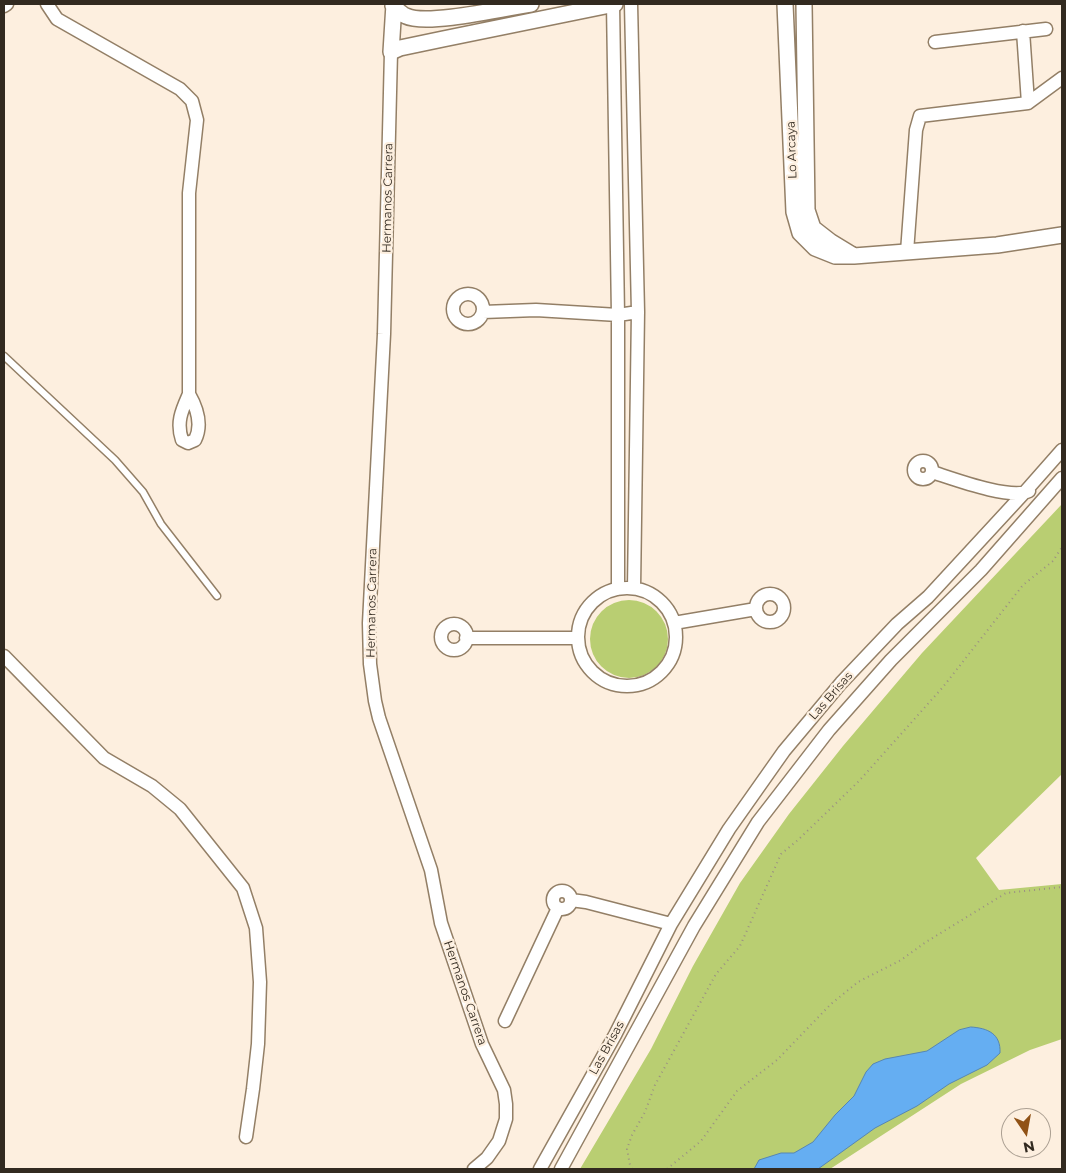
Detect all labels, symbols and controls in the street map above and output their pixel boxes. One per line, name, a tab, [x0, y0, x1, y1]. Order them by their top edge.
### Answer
street label: Lo Arcaya	[784, 121, 800, 179]
street label: Hermanos Carrera	[380, 143, 396, 253]
street label: Hermanos Carrera	[364, 548, 380, 658]
street label: Las Brisas	[806, 669, 856, 723]
street label: Hermanos Carrera	[440, 939, 490, 1047]
street label: Las Brisas	[586, 1019, 628, 1077]
north arrow	[1001, 1108, 1051, 1158]
text: N	[1022, 1137, 1036, 1157]

